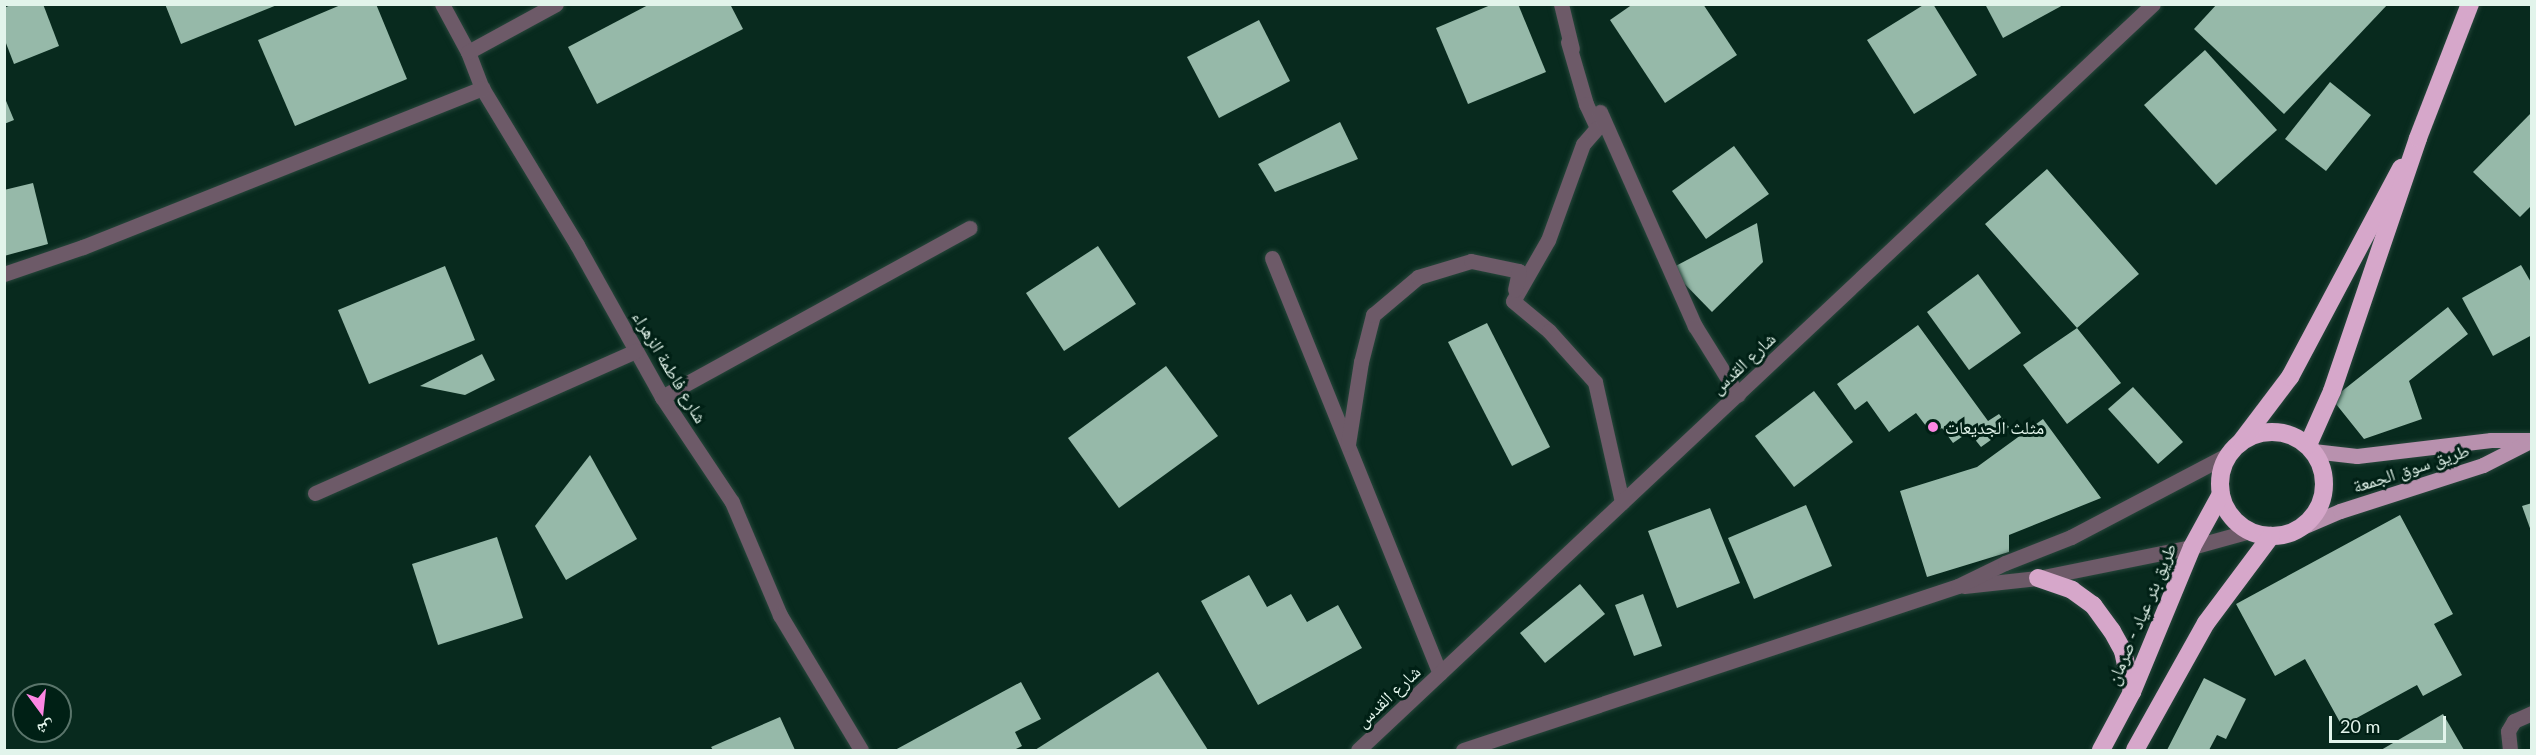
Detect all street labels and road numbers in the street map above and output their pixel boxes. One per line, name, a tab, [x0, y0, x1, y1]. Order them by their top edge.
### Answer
street label: شارع فاطمة الزهراء	[628, 307, 712, 427]
street label: شارع القدس	[1706, 328, 1780, 398]
street label: طريق سوق الجمعة	[2350, 439, 2472, 497]
street label: طريق بئر عياد - صرمان	[2101, 540, 2181, 688]
street label: شارع القدس	[1351, 661, 1425, 731]

